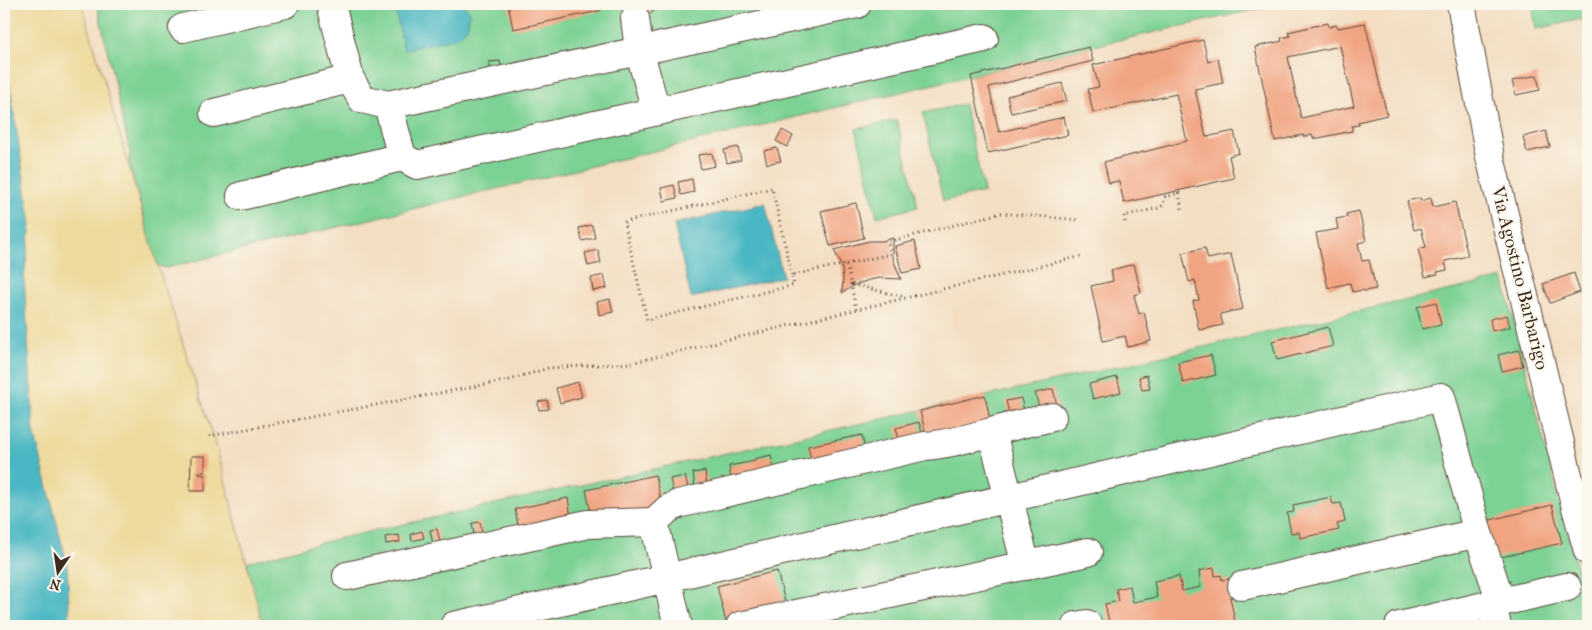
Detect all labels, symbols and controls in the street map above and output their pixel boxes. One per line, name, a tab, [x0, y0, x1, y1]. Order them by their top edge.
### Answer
street label: Via Agostino Barbarigo	[1486, 183, 1554, 372]
north arrow	[32, 548, 82, 598]
text: N	[48, 575, 62, 594]

